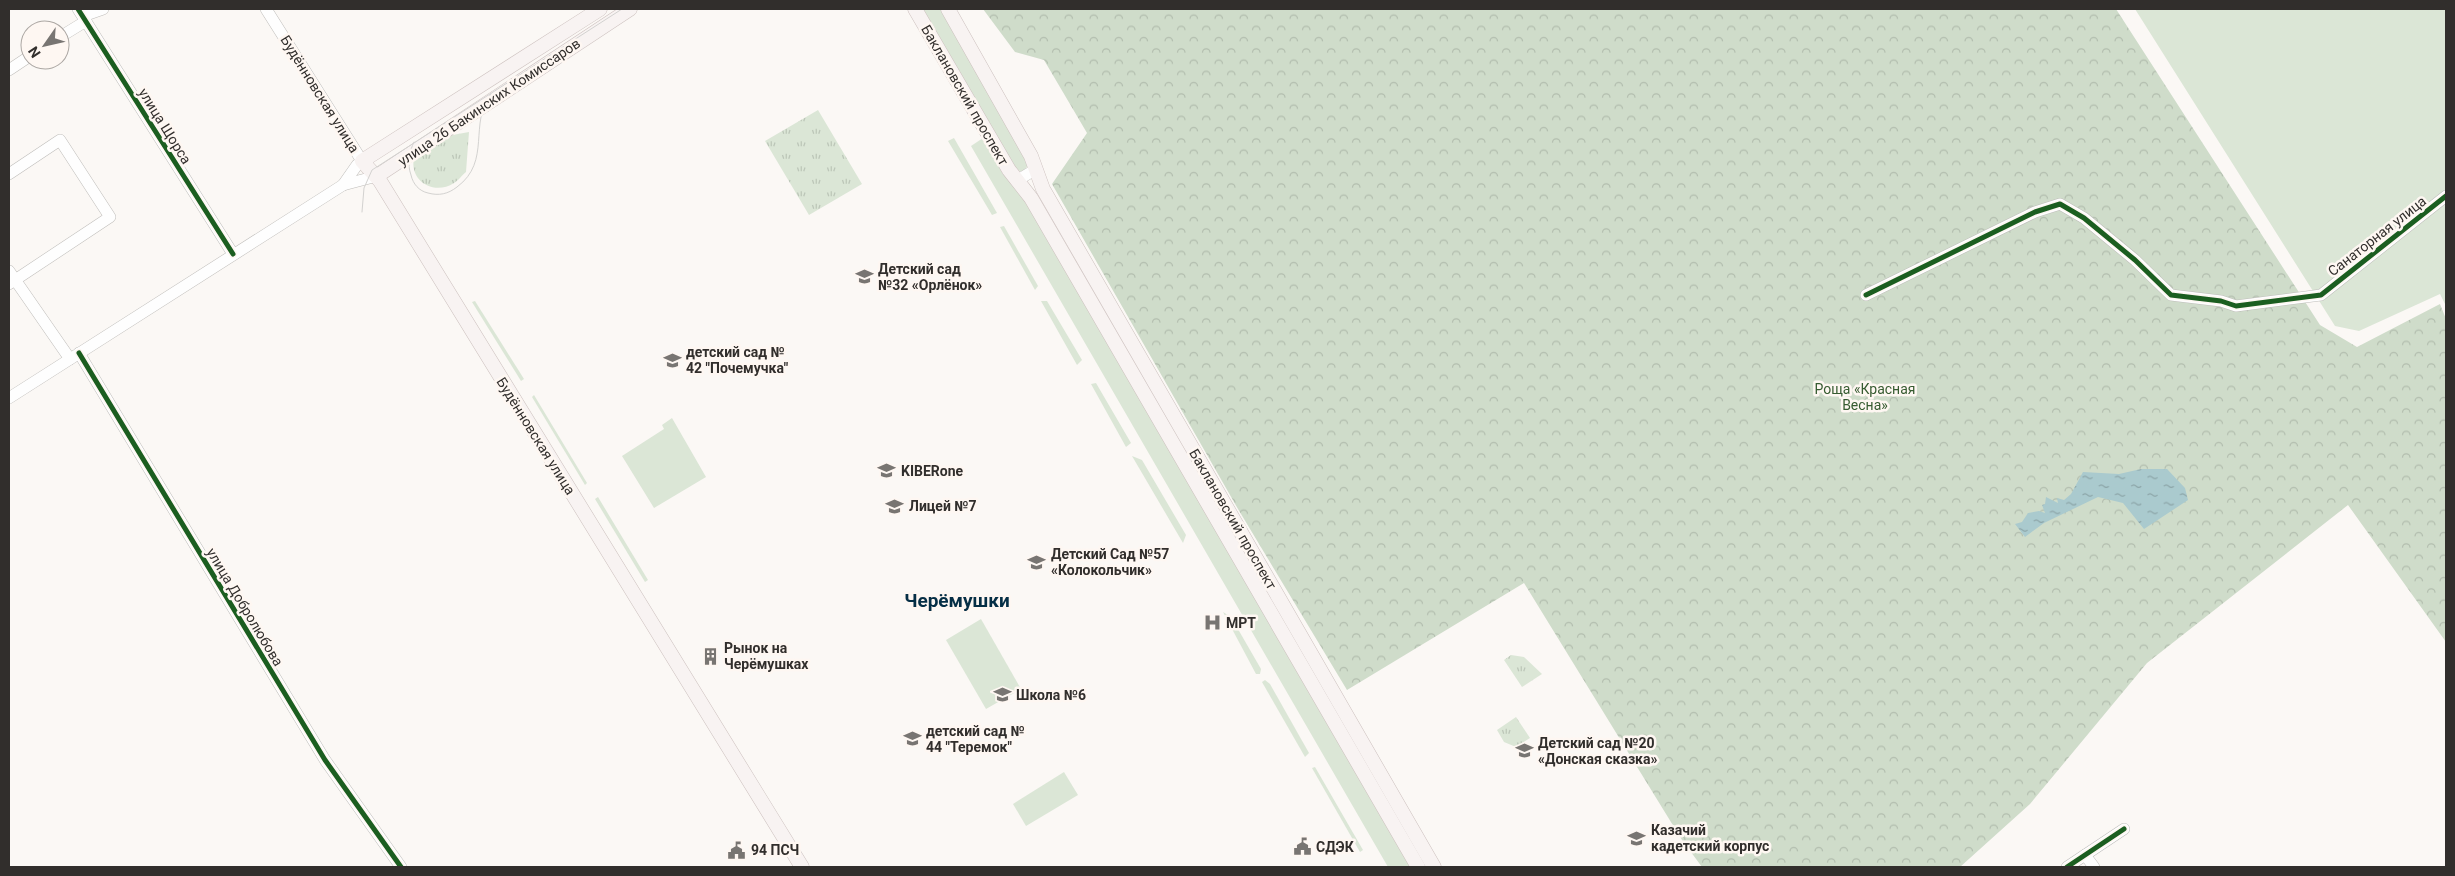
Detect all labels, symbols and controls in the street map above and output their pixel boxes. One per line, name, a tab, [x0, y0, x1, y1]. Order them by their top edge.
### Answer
north arrow	[20, 20, 70, 70]
street label: Баклановский проспект	[918, 22, 1012, 168]
street label: Будённовская улица	[277, 32, 363, 156]
street label: улица 26 Бакинских Комиссаров	[395, 35, 583, 169]
text: N	[25, 44, 44, 61]
street label: улица Щорса	[135, 85, 195, 167]
street label: Санаторная улица	[2325, 193, 2429, 279]
place label: Детский сад №32 «Орлёнок»	[878, 261, 982, 293]
school or university icon: Детский сад №32 «Орлёнок»	[854, 267, 874, 287]
place label: детский сад № 42 "Почемучка"	[686, 344, 789, 376]
school or university icon: детский сад № 42 "Почемучка"	[662, 350, 682, 370]
street label: Будённовская улица	[493, 374, 579, 498]
park label: Роща «Красная Весна»	[1815, 381, 1916, 413]
street label: Баклановский проспект	[1186, 446, 1280, 592]
school or university icon: KIBERone	[877, 461, 897, 481]
place label: KIBERone	[901, 463, 964, 479]
school or university icon: Лицей №7	[885, 496, 905, 516]
place label: Лицей №7	[909, 498, 977, 514]
street label: улица Добролюбова	[203, 545, 287, 669]
place label: Детский Сад №57 «Колокольчик»	[1051, 546, 1169, 578]
school or university icon: Детский Сад №57 «Колокольчик»	[1027, 552, 1047, 572]
district label: Черёмушки	[904, 589, 1010, 612]
hospital icon: МРТ	[1202, 613, 1222, 633]
place label: МРТ	[1226, 615, 1256, 631]
place label: Рынок на Черёмушках	[724, 640, 809, 672]
building icon: Рынок на Черёмушках	[700, 646, 720, 666]
school or university icon: Школа №6	[992, 685, 1012, 705]
place label: Школа №6	[1016, 687, 1086, 703]
place label: детский сад № 44 "Теремок"	[926, 723, 1025, 755]
school or university icon: детский сад № 44 "Теремок"	[902, 729, 922, 749]
place label: Детский сад №20 «Донская сказка»	[1538, 735, 1657, 767]
school or university icon: Детский сад №20 «Донская сказка»	[1514, 741, 1534, 761]
place label: Казачий кадетский корпус	[1651, 822, 1769, 854]
school or university icon: Казачий кадетский корпус	[1627, 828, 1647, 848]
public building icon: СДЭК	[1292, 837, 1312, 857]
place label: СДЭК	[1316, 839, 1355, 855]
public building icon: 94 ПСЧ	[727, 840, 747, 860]
place label: 94 ПСЧ	[751, 842, 799, 858]

